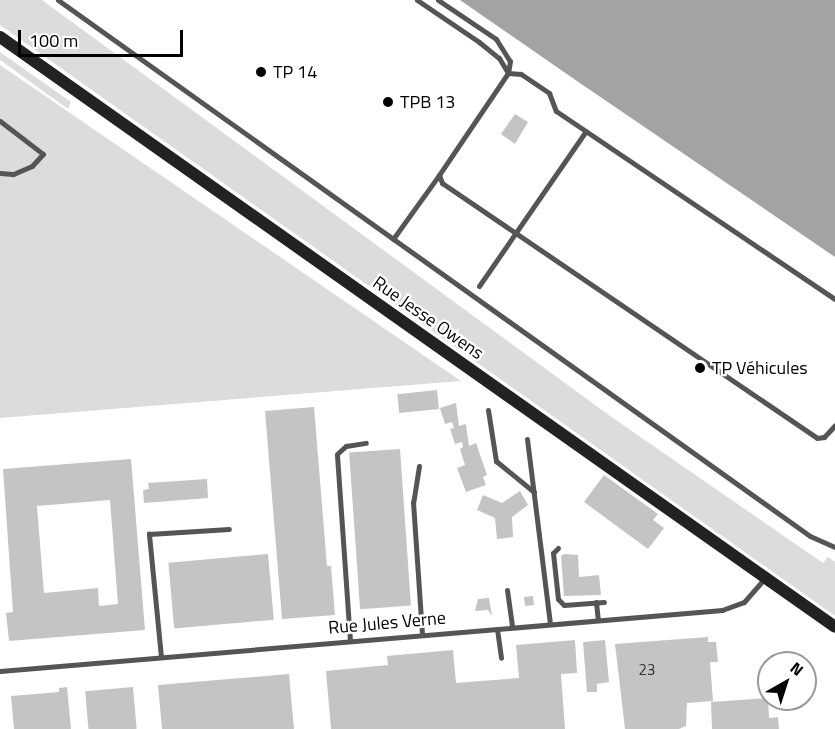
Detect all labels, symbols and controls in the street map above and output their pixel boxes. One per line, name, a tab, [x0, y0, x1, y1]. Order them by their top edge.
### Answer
scale bar	[21, 18, 186, 56]
text: 100 m	[29, 27, 78, 54]
place label: TP 14	[273, 61, 317, 83]
marker: TP 14	[254, 65, 268, 79]
place label: TPB 13	[400, 91, 455, 113]
marker: TPB 13	[381, 95, 395, 109]
street label: Rue Jesse Owens	[368, 272, 488, 364]
place label: TP Véhicules	[712, 357, 808, 379]
marker: TP Véhicules	[693, 361, 707, 375]
street label: Rue Jules Verne	[327, 607, 447, 639]
north arrow	[757, 651, 817, 711]
text: N	[785, 656, 809, 681]
house number: 23	[639, 661, 655, 679]

